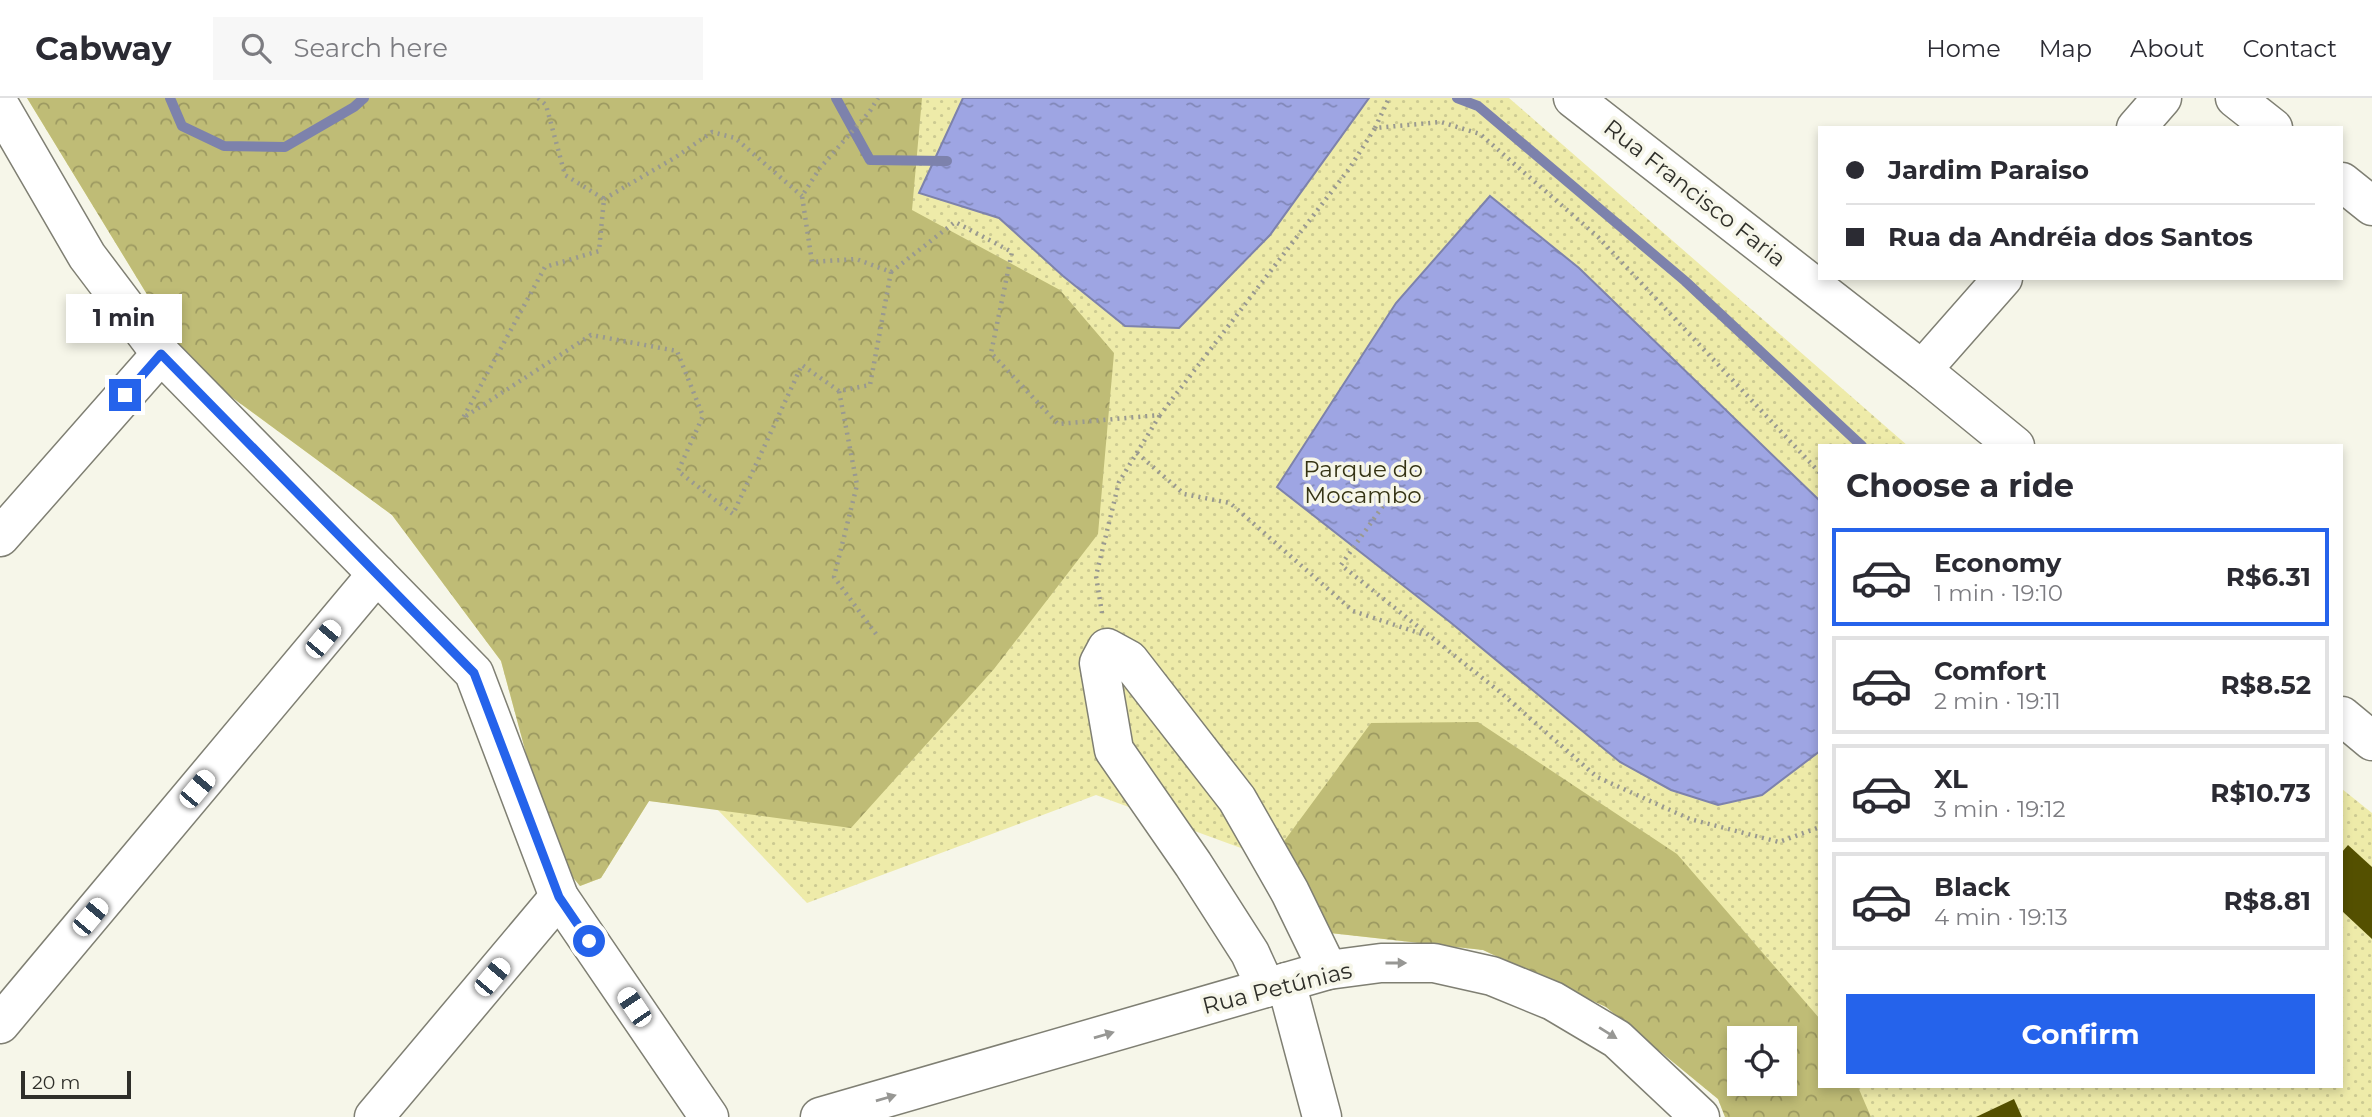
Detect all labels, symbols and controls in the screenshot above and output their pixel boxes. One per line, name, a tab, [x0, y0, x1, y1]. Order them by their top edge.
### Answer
search box	[213, 17, 703, 80]
text: Cabway	[35, 28, 171, 68]
icon: search	[237, 29, 275, 67]
text: Search here	[293, 32, 448, 64]
text: Home	[1926, 34, 2001, 63]
text: Map	[2039, 34, 2092, 63]
text: About	[2130, 34, 2204, 63]
text: Contact	[2242, 34, 2337, 63]
street label: Rua Francisco Faria	[1598, 113, 1792, 273]
text: Jardim Paraiso	[1888, 154, 2089, 186]
text: Rua da Andréia dos Santos	[1888, 221, 2253, 253]
callout: 1 min	[67, 294, 183, 342]
text: 1 min	[93, 304, 155, 332]
route end	[109, 379, 141, 411]
park label: Parque do Mocambo	[1303, 455, 1423, 509]
text: Choose a ride	[1846, 466, 2074, 505]
icon: car	[1850, 546, 1913, 609]
text: Economy	[1934, 547, 2061, 579]
text: R$6.31	[2226, 561, 2311, 593]
text: 1 min · 19:10	[1934, 579, 2063, 607]
car	[302, 616, 345, 662]
icon: car	[1850, 654, 1913, 717]
text: Comfort	[1934, 655, 2046, 687]
text: R$8.52	[2220, 669, 2311, 701]
text: 2 min · 19:11	[1934, 687, 2061, 715]
icon: car	[1850, 762, 1913, 825]
text: XL	[1934, 763, 1968, 795]
car	[176, 766, 219, 812]
text: R$10.73	[2210, 777, 2311, 809]
text: 3 min · 19:12	[1934, 795, 2066, 823]
icon: car	[1850, 870, 1913, 933]
text: Black	[1934, 871, 2010, 903]
text: R$8.81	[2223, 885, 2311, 917]
car	[69, 894, 112, 940]
text: 4 min · 19:13	[1934, 903, 2068, 931]
route start	[573, 925, 605, 957]
car	[471, 954, 514, 1000]
street label: Rua Petúnias	[1199, 956, 1355, 1020]
one-way arrow	[1385, 957, 1407, 969]
car	[614, 984, 655, 1030]
button: Confirm	[1846, 994, 2315, 1074]
map controls	[1727, 1026, 1797, 1096]
button: locate	[1727, 1026, 1797, 1096]
one-way arrow	[1598, 1027, 1618, 1040]
one-way arrow	[1094, 1029, 1115, 1039]
scale bar	[21, 1068, 131, 1100]
text: 20 m	[32, 1071, 80, 1094]
one-way arrow	[875, 1092, 897, 1103]

